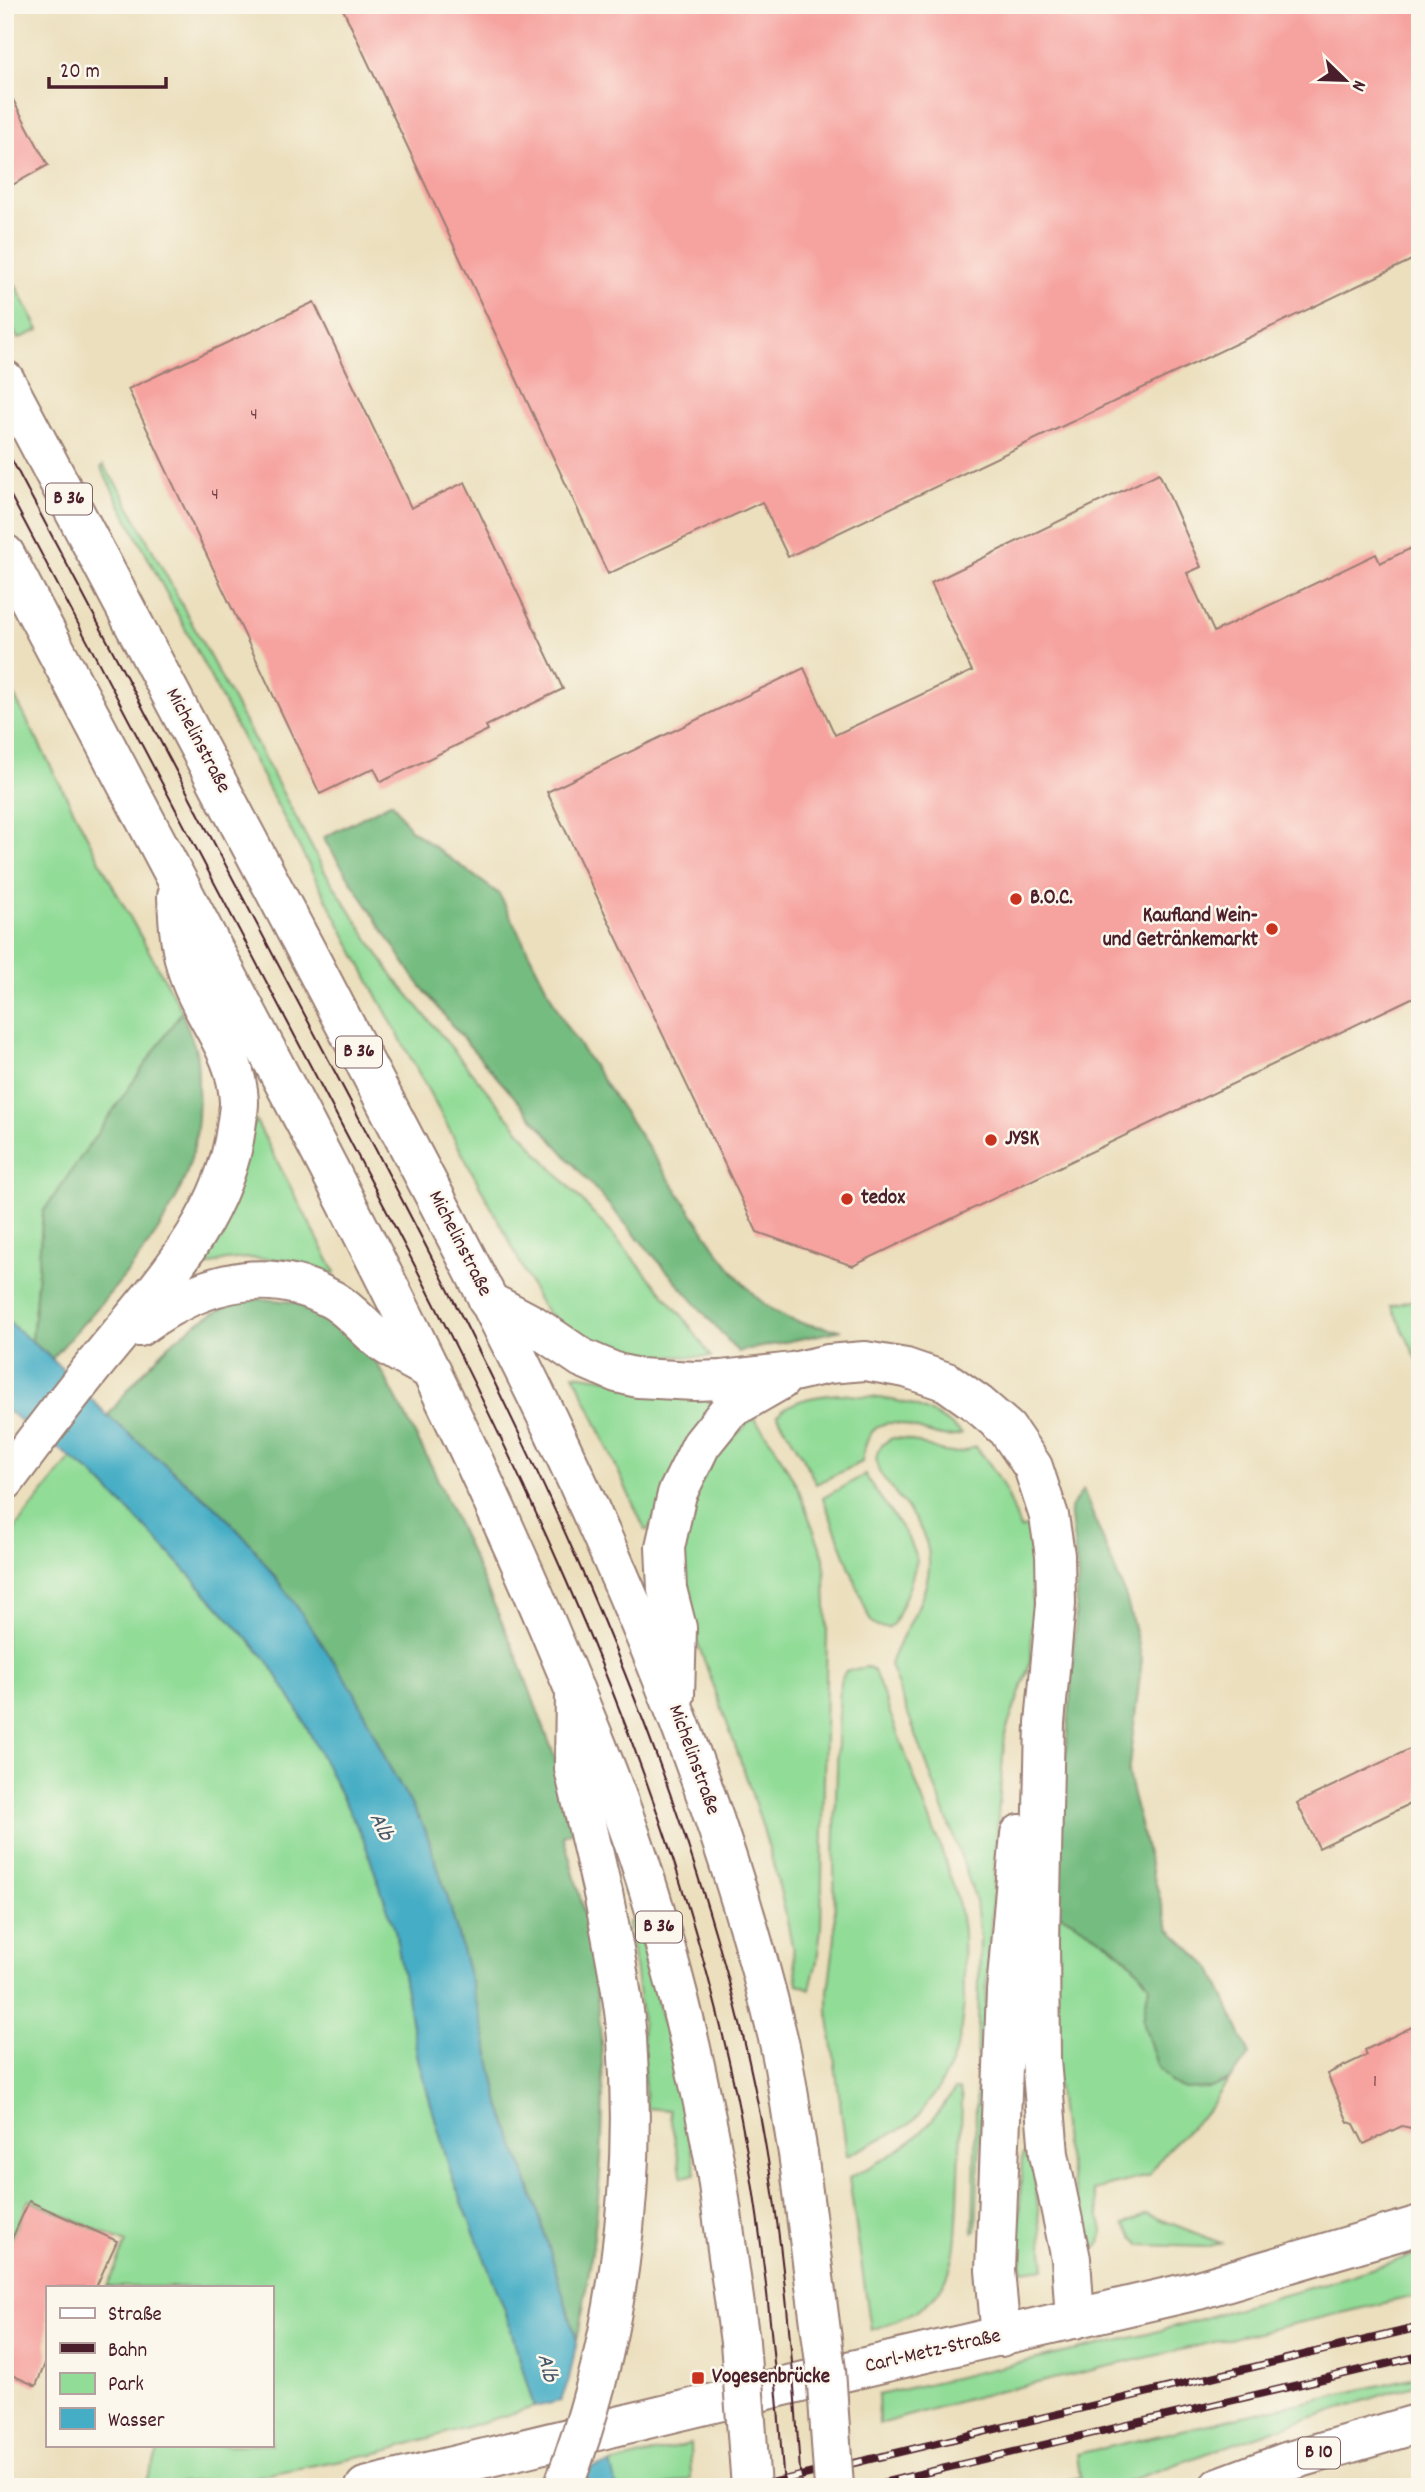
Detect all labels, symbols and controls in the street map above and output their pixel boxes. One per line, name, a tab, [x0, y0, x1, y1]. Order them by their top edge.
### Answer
scale bar	[49, 46, 166, 90]
north arrow	[1310, 46, 1380, 116]
text: 20 m	[60, 58, 100, 88]
text: N	[1343, 76, 1372, 95]
house number: 4	[250, 403, 258, 428]
house number: 4	[211, 483, 219, 508]
road number: B 36	[46, 484, 92, 514]
street label: Michelinstraße	[157, 683, 237, 799]
place label: B.O.C.	[1030, 884, 1073, 914]
marker: B.O.C.	[1008, 891, 1024, 907]
place label: Kaufland Wein- und Getränkemarkt	[1103, 902, 1258, 956]
marker: Kaufland Wein- und Getränkemarkt	[1264, 921, 1280, 937]
road number: B 36	[336, 1036, 382, 1068]
place label: JYSK	[1005, 1125, 1040, 1155]
marker: JYSK	[983, 1132, 999, 1148]
place label: tedox	[861, 1184, 905, 1214]
street label: Michelinstraße	[419, 1186, 499, 1302]
marker: tedox	[839, 1191, 855, 1207]
street label: Michelinstraße	[659, 1701, 727, 1819]
water label: Alb	[359, 1807, 402, 1849]
road number: B 36	[636, 1912, 682, 1942]
house number: 1	[1373, 2070, 1377, 2095]
legend	[46, 2286, 273, 2446]
text: Straße	[108, 2301, 162, 2331]
street label: Carl-Metz-Straße	[862, 2322, 1004, 2382]
text: Bahn	[108, 2337, 147, 2367]
water label: Alb	[527, 2350, 566, 2388]
place label: Vogesenbrücke	[712, 2363, 830, 2393]
marker: Vogesenbrücke	[690, 2370, 706, 2386]
text: Park	[108, 2371, 144, 2401]
text: Wasser	[108, 2407, 165, 2437]
road number: B 10	[1298, 2438, 1340, 2468]

